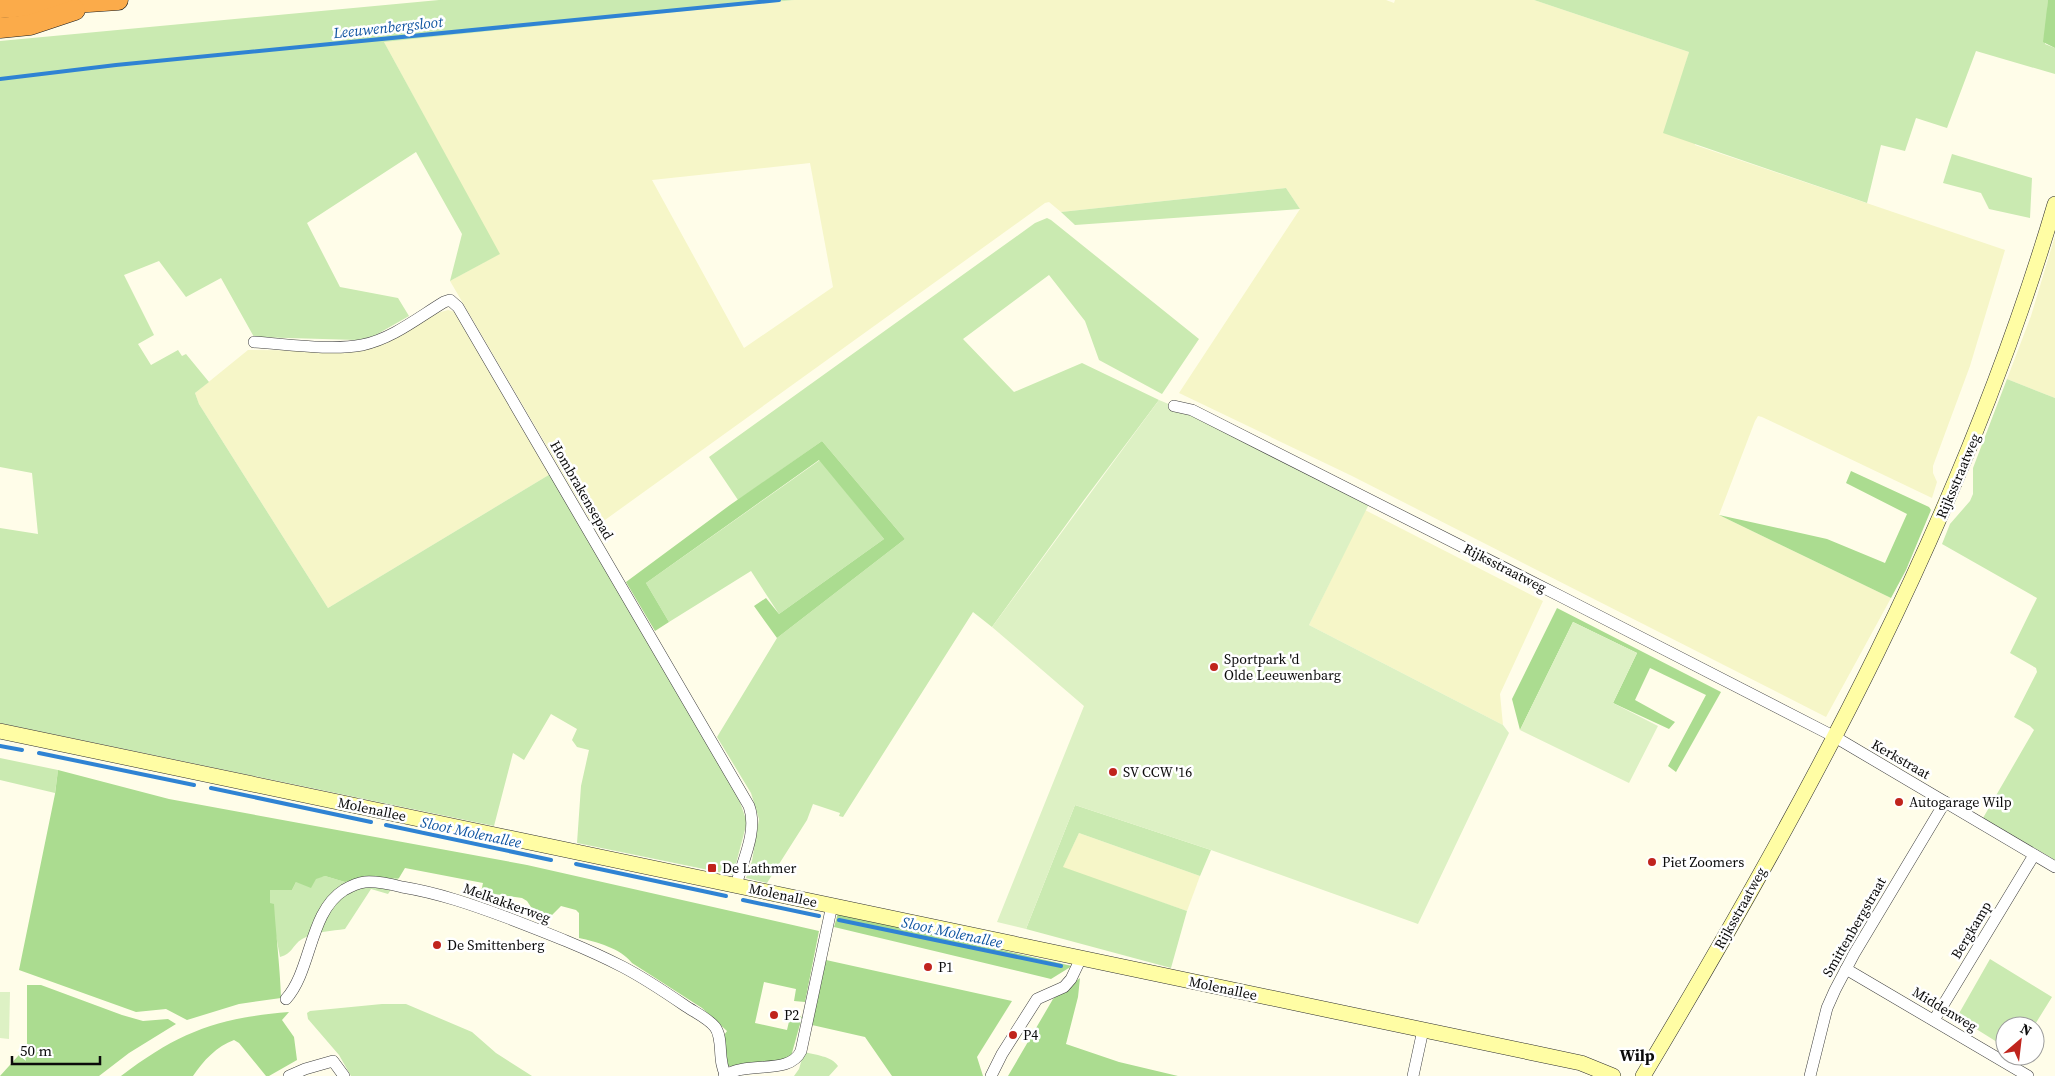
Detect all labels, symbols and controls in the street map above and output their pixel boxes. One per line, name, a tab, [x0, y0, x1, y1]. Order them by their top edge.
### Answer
water label: Leeuwenbergsloot	[331, 11, 445, 43]
street label: Rijksstraatweg	[1931, 430, 1985, 522]
street label: Hombrakensepad	[546, 437, 619, 543]
street label: Rijksstraatweg	[1460, 538, 1550, 598]
place label: Sportpark 'd Olde Leeuwenbarg	[1224, 649, 1341, 685]
marker: Sportpark 'd Olde Leeuwenbarg	[1208, 661, 1220, 673]
street label: Kerkstraat	[1868, 734, 1934, 784]
place label: SV CCW '16	[1123, 762, 1192, 782]
marker: SV CCW '16	[1107, 766, 1119, 778]
street label: Molenallee	[336, 792, 408, 826]
place label: Autogarage Wilp	[1909, 792, 2012, 812]
marker: Autogarage Wilp	[1893, 796, 1905, 808]
water label: Sloot Molenallee	[419, 811, 523, 853]
place label: Piet Zoomers	[1662, 852, 1744, 872]
marker: Piet Zoomers	[1646, 856, 1658, 868]
place label: De Lathmer	[722, 858, 797, 878]
marker: De Lathmer	[706, 862, 718, 874]
street label: Rijksstraatweg	[1709, 863, 1771, 953]
street label: Smittenbergstraat	[1817, 873, 1891, 981]
street label: Melkakkerweg	[461, 878, 553, 928]
street label: Molenallee	[747, 878, 819, 912]
street label: Bergkamp	[1946, 897, 1996, 963]
water label: Sloot Molenallee	[900, 911, 1004, 953]
place label: De Smittenberg	[447, 935, 544, 955]
marker: De Smittenberg	[431, 939, 443, 951]
place label: P1	[938, 957, 953, 977]
marker: P1	[922, 961, 934, 973]
street label: Molenallee	[1187, 971, 1259, 1005]
street label: Middenweg	[1909, 982, 1981, 1036]
place label: P2	[784, 1005, 799, 1025]
marker: P2	[768, 1009, 780, 1021]
north arrow	[1995, 1016, 2045, 1066]
text: N	[2017, 1018, 2035, 1041]
place label: P4	[1023, 1025, 1038, 1045]
marker: P4	[1007, 1029, 1019, 1041]
scale bar	[12, 1034, 100, 1066]
text: 50 m	[20, 1040, 52, 1061]
district label: Wilp	[1620, 1044, 1655, 1066]

